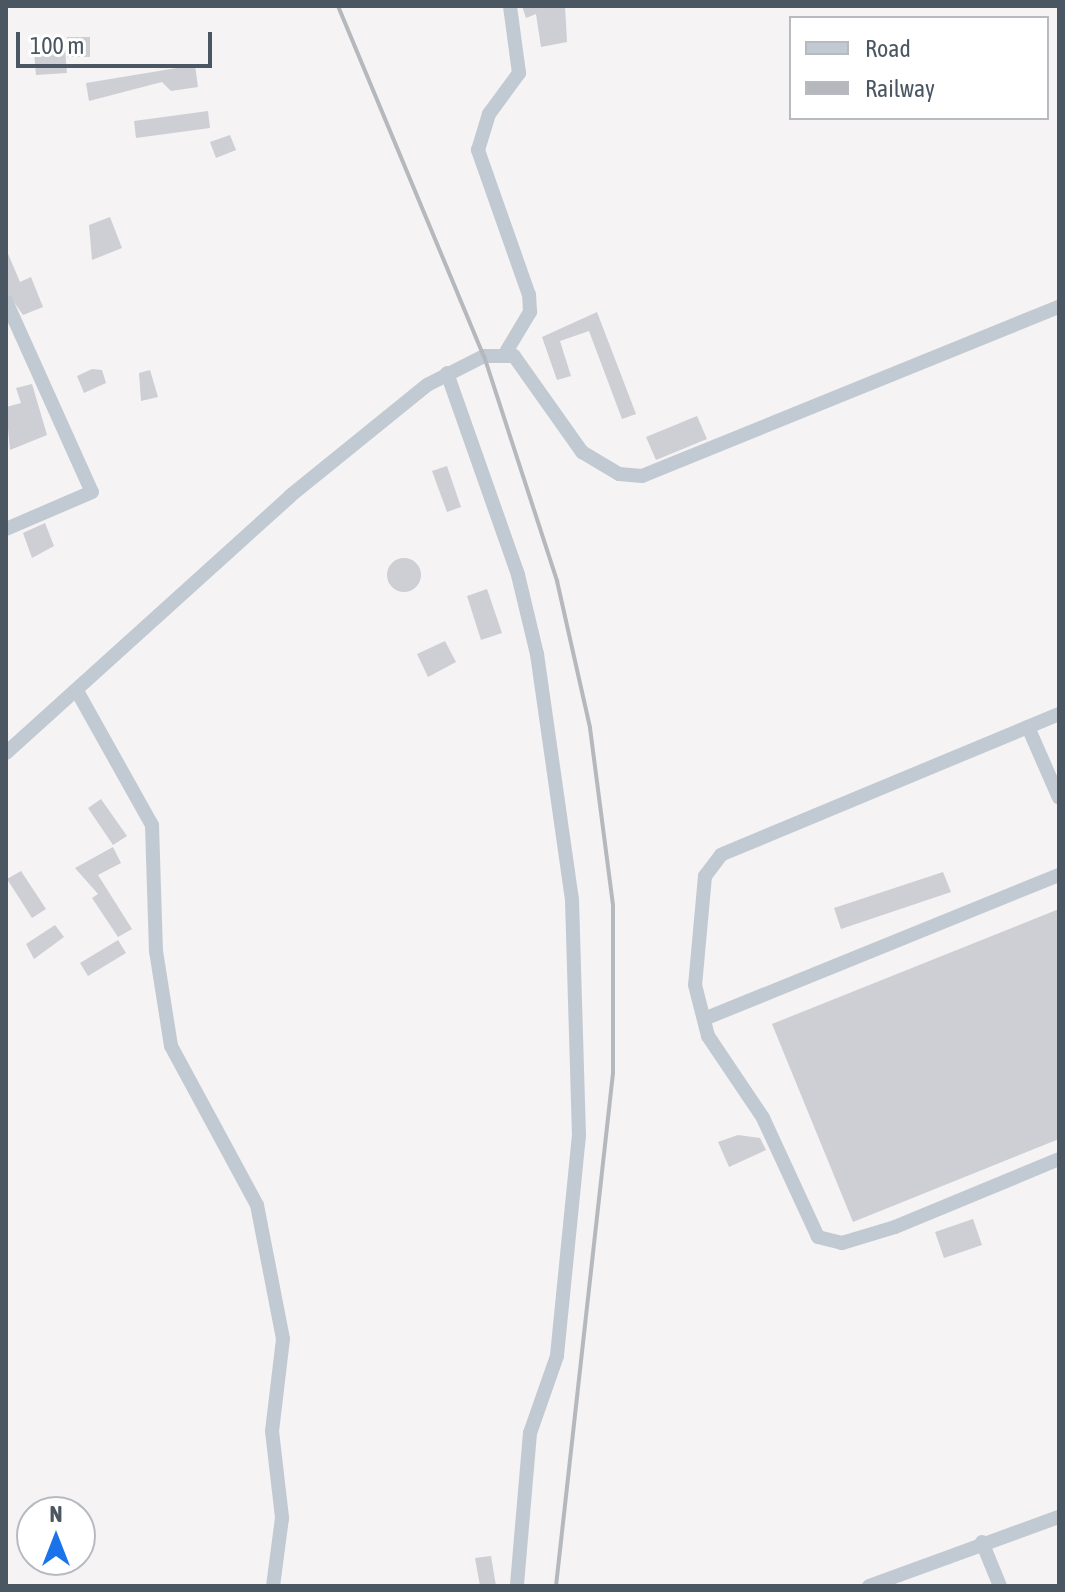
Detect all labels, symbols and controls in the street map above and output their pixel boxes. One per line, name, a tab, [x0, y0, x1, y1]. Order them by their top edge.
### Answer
scale bar	[20, 16, 216, 66]
legend	[789, 16, 1049, 120]
text: 100 m	[30, 32, 84, 59]
text: Road	[865, 35, 911, 62]
text: Railway	[865, 75, 935, 102]
north arrow	[16, 1496, 96, 1576]
text: N	[50, 1501, 62, 1527]

